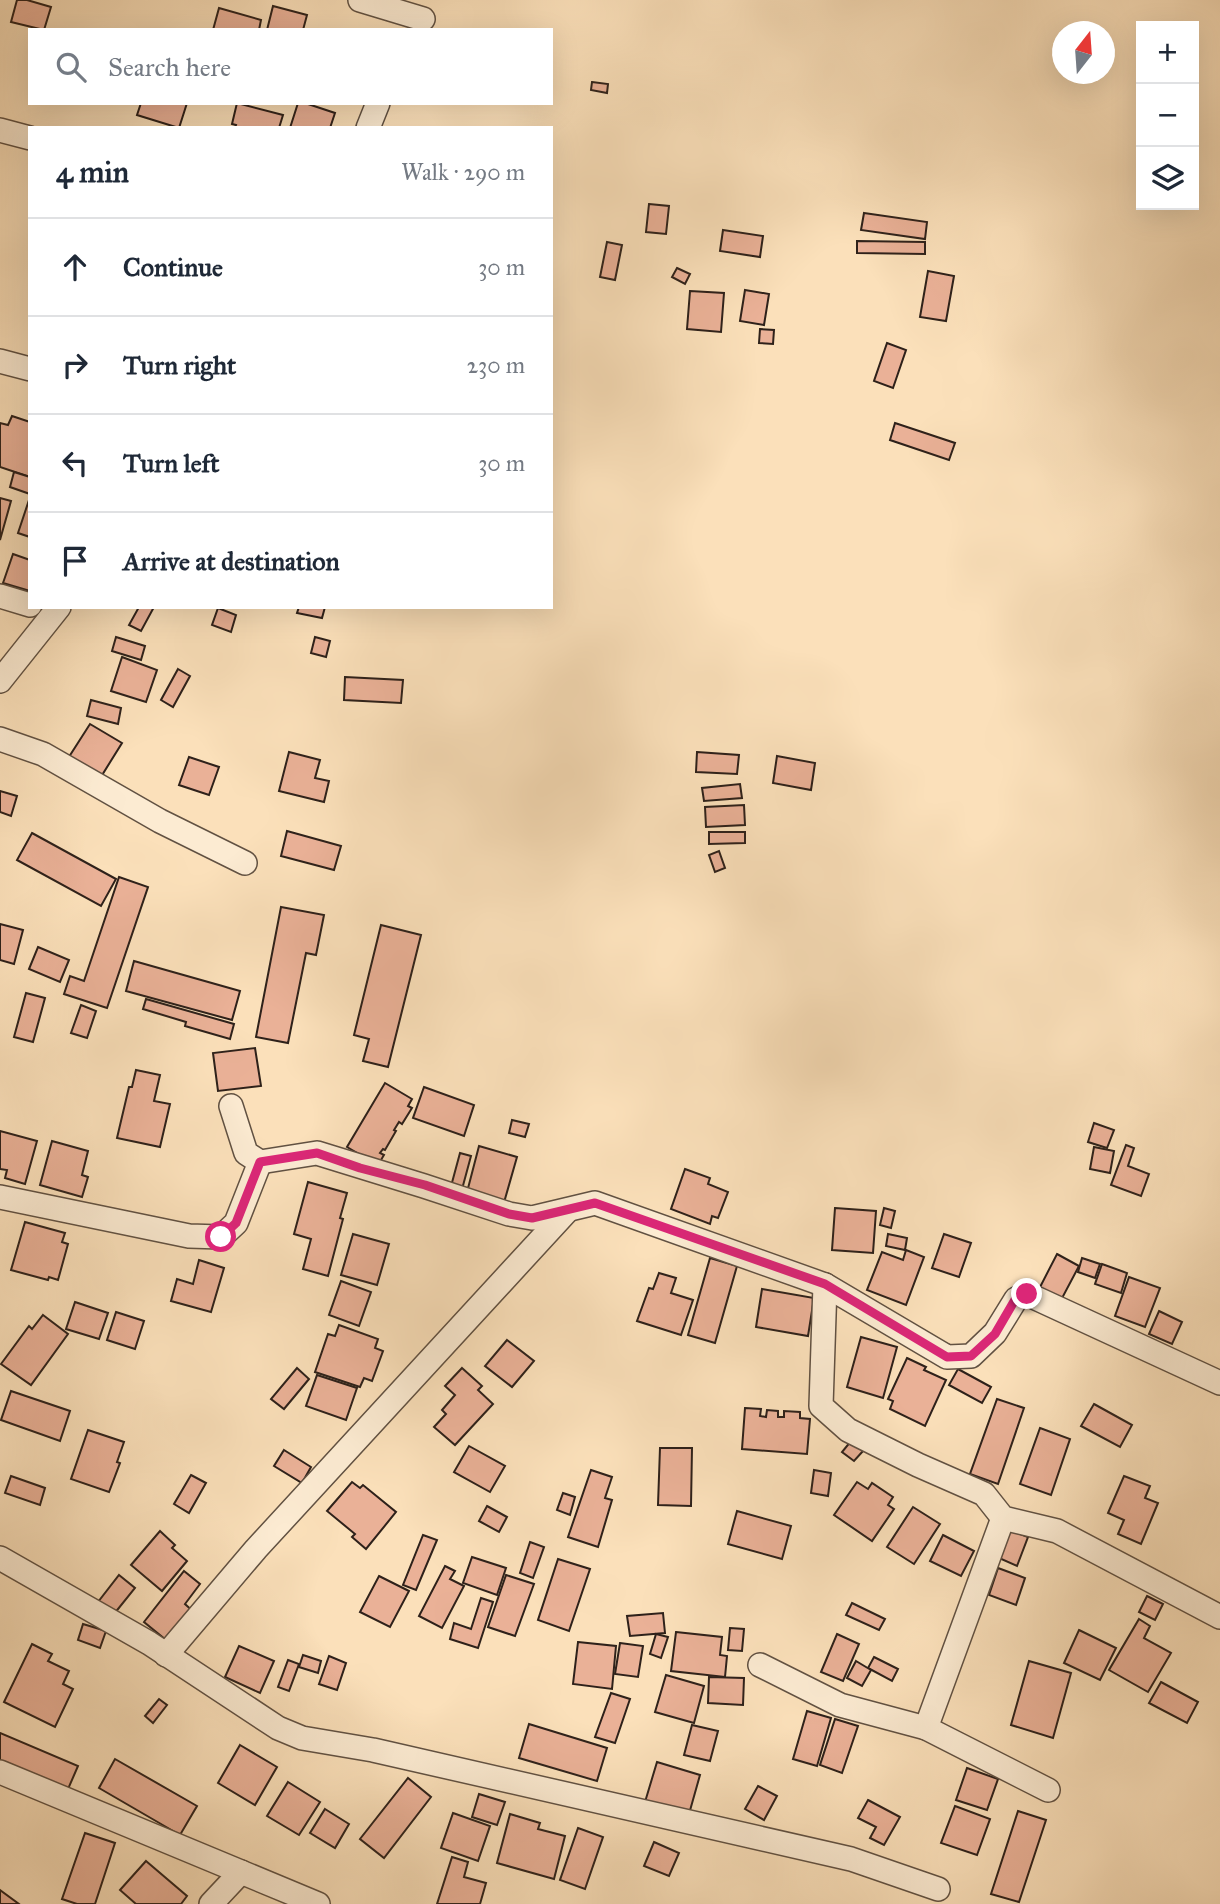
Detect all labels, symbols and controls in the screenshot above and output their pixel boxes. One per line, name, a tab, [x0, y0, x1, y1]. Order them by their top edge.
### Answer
north arrow	[1052, 21, 1115, 84]
map controls	[1136, 21, 1199, 210]
button: +	[1136, 21, 1199, 84]
search box	[28, 28, 553, 105]
icon: search	[52, 48, 90, 86]
text: Search here	[108, 51, 231, 83]
button: −	[1136, 84, 1199, 147]
button: layers	[1136, 147, 1199, 210]
text: 4 min	[56, 154, 129, 190]
text: Walk · 290 m	[401, 158, 525, 186]
icon: ahead	[56, 248, 94, 286]
text: Continue	[123, 251, 223, 283]
text: 30 m	[478, 253, 525, 281]
icon: right	[56, 346, 94, 384]
text: Turn right	[123, 349, 236, 381]
text: 230 m	[467, 351, 525, 379]
icon: left	[56, 444, 94, 482]
text: Turn left	[123, 447, 219, 479]
text: 30 m	[478, 449, 525, 477]
icon: arrive	[56, 542, 94, 580]
text: Arrive at destination	[123, 545, 340, 577]
route start	[205, 1221, 236, 1252]
route end	[1011, 1278, 1042, 1309]

